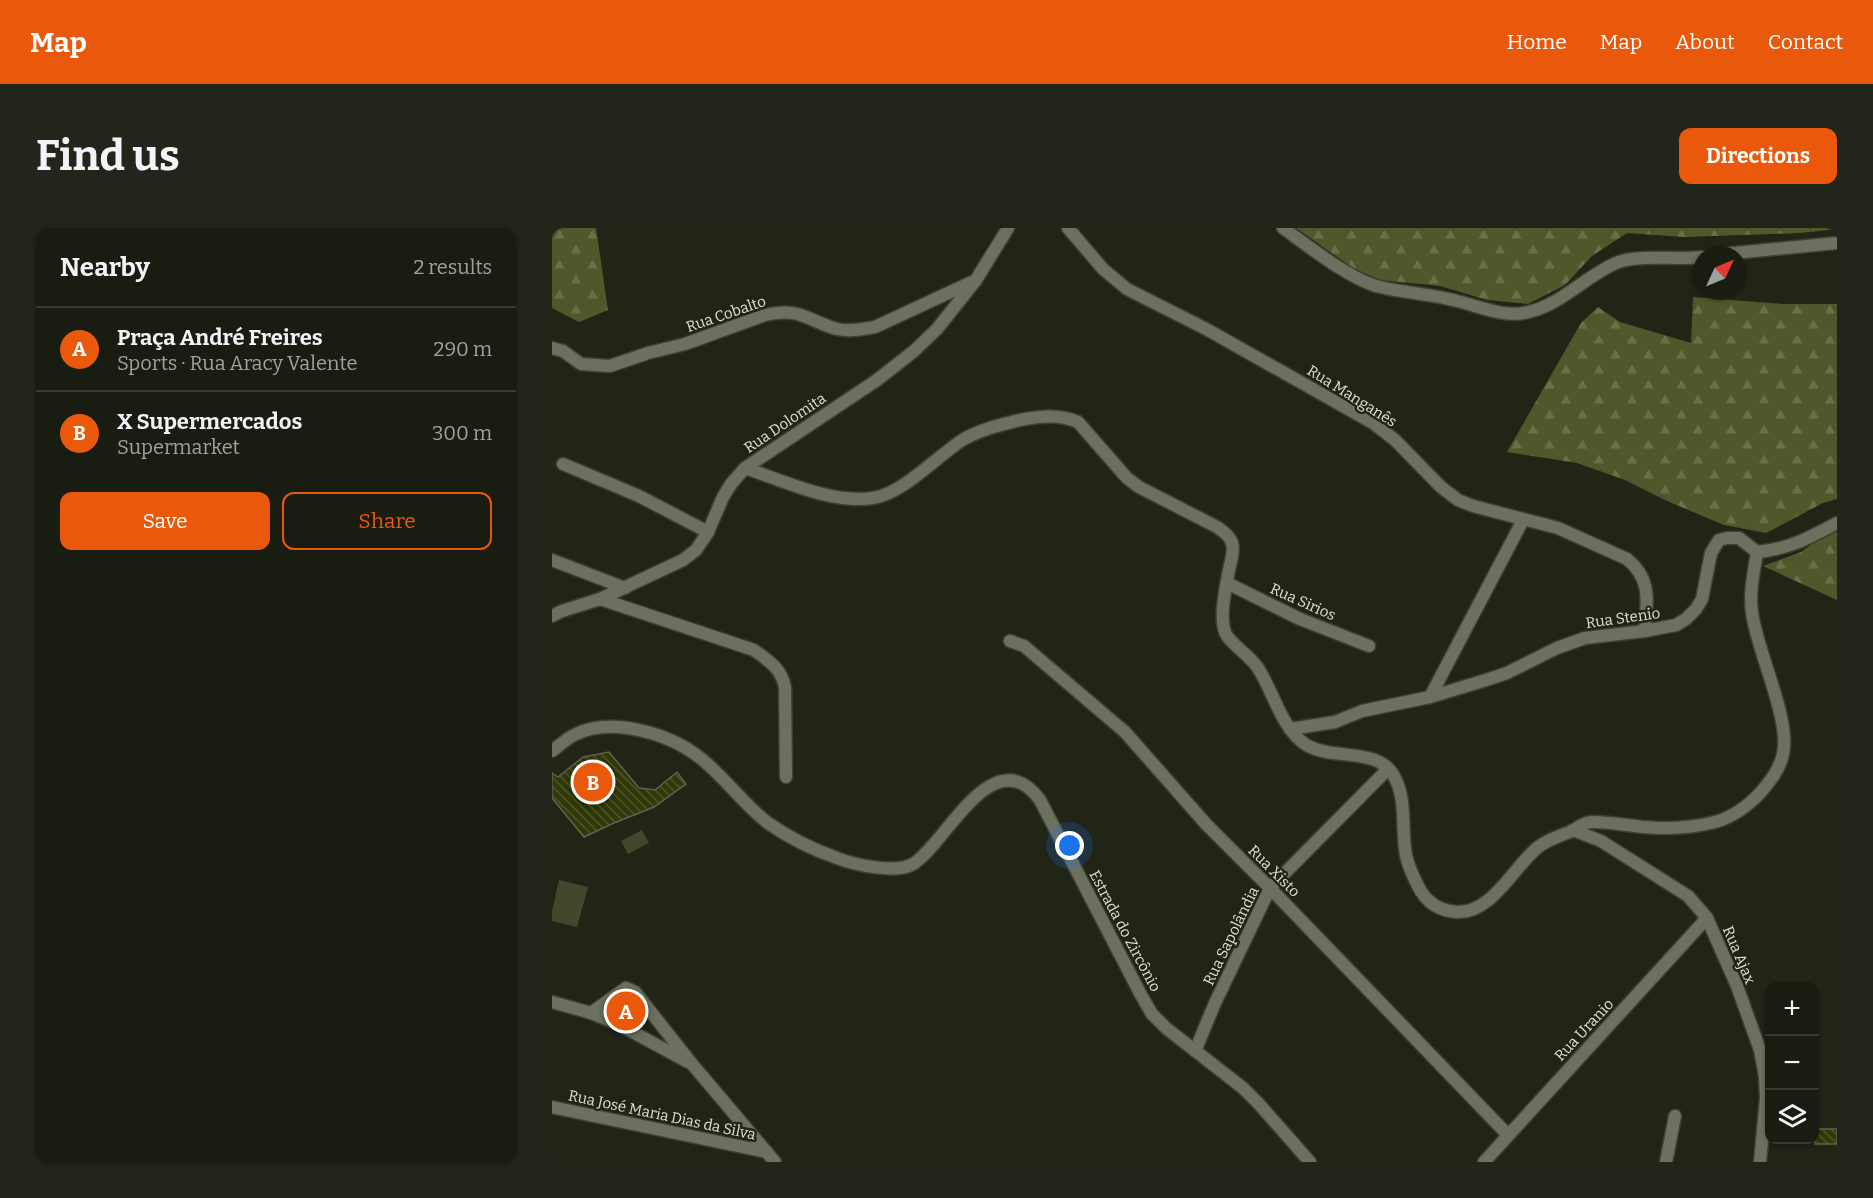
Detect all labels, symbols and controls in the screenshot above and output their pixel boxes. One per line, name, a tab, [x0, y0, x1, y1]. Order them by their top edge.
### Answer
text: Map	[30, 26, 87, 59]
text: Home	[1507, 29, 1567, 55]
text: Map	[1600, 29, 1642, 55]
text: About	[1675, 29, 1735, 55]
text: Contact	[1768, 29, 1843, 55]
button: Directions	[1679, 128, 1837, 184]
text: Find us	[36, 131, 180, 181]
north arrow	[1693, 246, 1747, 300]
text: Nearby	[60, 252, 150, 283]
text: 2 results	[413, 255, 492, 279]
street label: Rua Cobalto	[684, 292, 768, 336]
text: Praça André Freires	[117, 324, 323, 351]
text: A	[72, 337, 87, 361]
text: 290 m	[434, 337, 492, 361]
text: Sports · Rua Aracy Valente	[117, 351, 357, 375]
street label: Rua Manganês	[1304, 361, 1400, 431]
street label: Rua Dolomita	[741, 389, 829, 457]
text: X Supermercados	[117, 408, 302, 435]
text: B	[73, 421, 86, 445]
text: 300 m	[432, 421, 492, 445]
text: Supermarket	[117, 435, 240, 459]
button: Save	[60, 492, 270, 550]
button: Share	[282, 492, 492, 550]
street label: Rua Sirios	[1267, 580, 1339, 624]
street label: Rua Stenio	[1585, 604, 1661, 632]
pin: B	[574, 760, 612, 804]
your location	[1055, 831, 1084, 860]
street label: Rua Xisto	[1244, 841, 1304, 901]
street label: Estrada do Zircônio	[1085, 867, 1165, 995]
street label: Rua Sapolândia	[1199, 884, 1263, 988]
street label: Rua Ajax	[1719, 923, 1759, 987]
map controls	[1765, 982, 1819, 1144]
button: +	[1765, 982, 1819, 1036]
pin: A	[606, 988, 646, 1034]
street label: Rua Uranio	[1551, 995, 1617, 1065]
button: −	[1765, 1036, 1819, 1090]
street label: Rua José Maria Dias da Silva	[567, 1086, 757, 1144]
button: layers	[1765, 1090, 1819, 1144]

